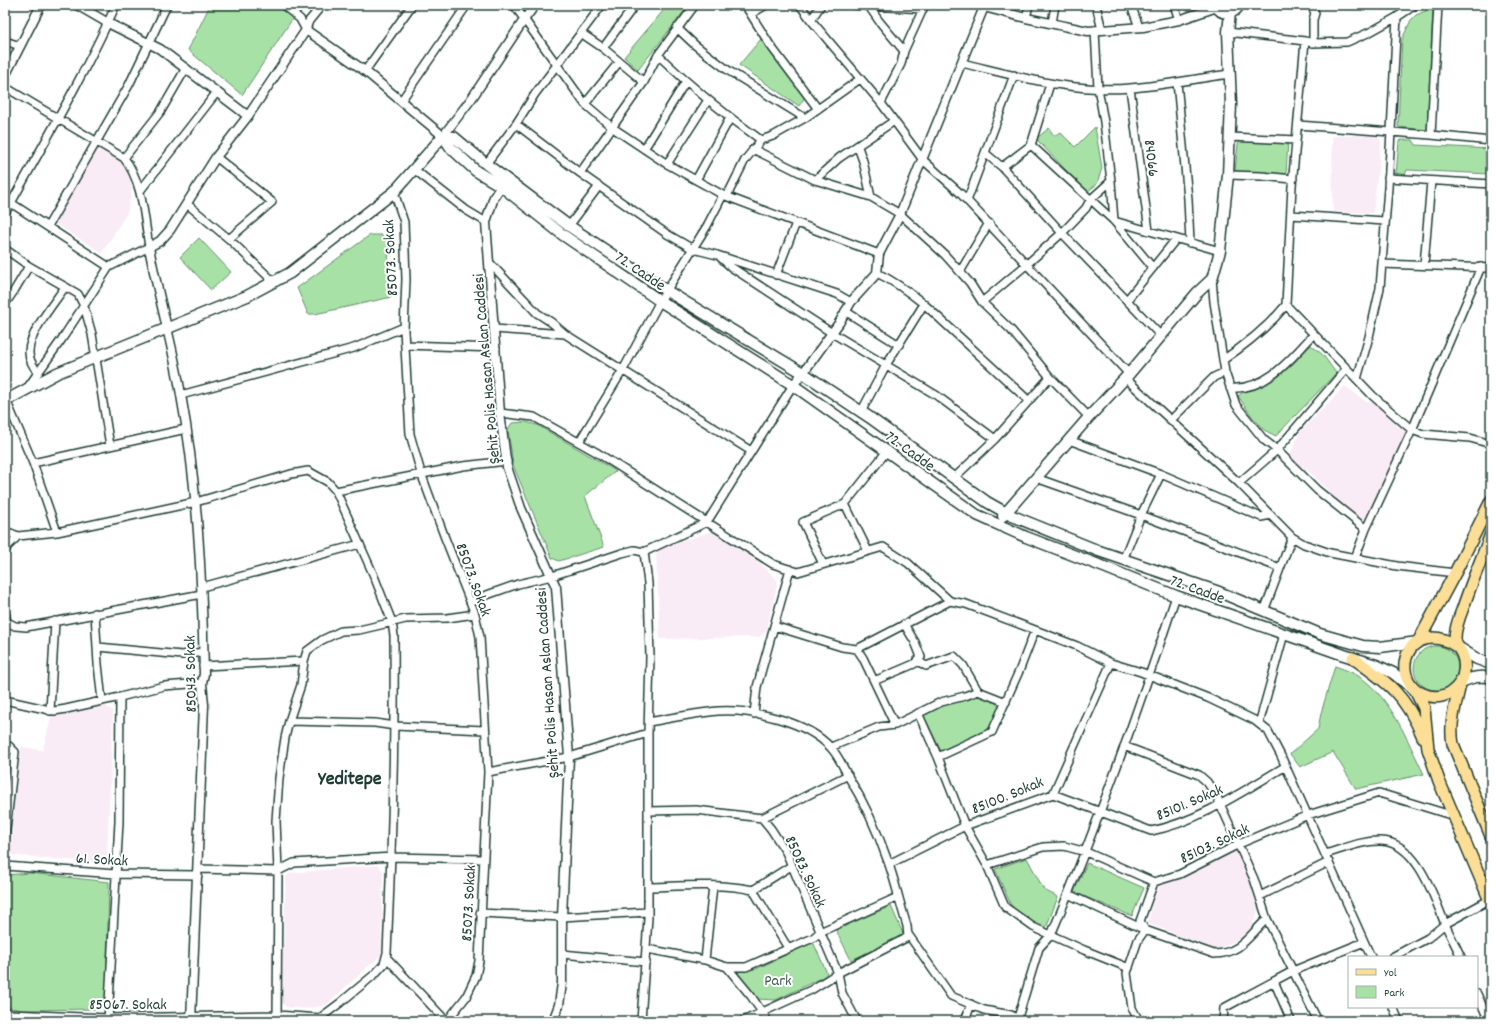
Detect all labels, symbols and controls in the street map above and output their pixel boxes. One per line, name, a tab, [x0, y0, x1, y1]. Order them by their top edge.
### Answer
street label: 84066	[1137, 138, 1164, 178]
street label: 85073. Sokak	[378, 219, 405, 297]
street label: 72. Cadde	[610, 247, 670, 298]
street label: Şehit Polis Hasan Aslan Caddesi	[468, 273, 507, 465]
street label: 72. Cadde	[880, 426, 939, 478]
street label: 85073. Sokak	[449, 540, 497, 620]
street label: 72. Cadde	[1166, 570, 1228, 611]
street label: Şehit Polis Hasan Aslan Caddesi	[530, 587, 567, 779]
street label: 85043. Sokak	[179, 635, 204, 713]
district label: Yeditepe	[317, 766, 382, 794]
street label: 85100. Sokak	[968, 771, 1047, 821]
street label: 85101. Sokak	[1153, 779, 1227, 828]
street label: 85103. Sokak	[1177, 818, 1254, 870]
street label: 85083. Sokak	[778, 832, 831, 912]
street label: 61. Sokak	[75, 848, 129, 873]
street label: 85073. Sokak	[456, 864, 483, 942]
legend	[1348, 956, 1478, 1008]
text: Yol	[1384, 965, 1397, 982]
park label: Park	[764, 970, 792, 993]
text: Park	[1384, 985, 1405, 1002]
street label: 85067. Sokak	[89, 994, 167, 1017]

